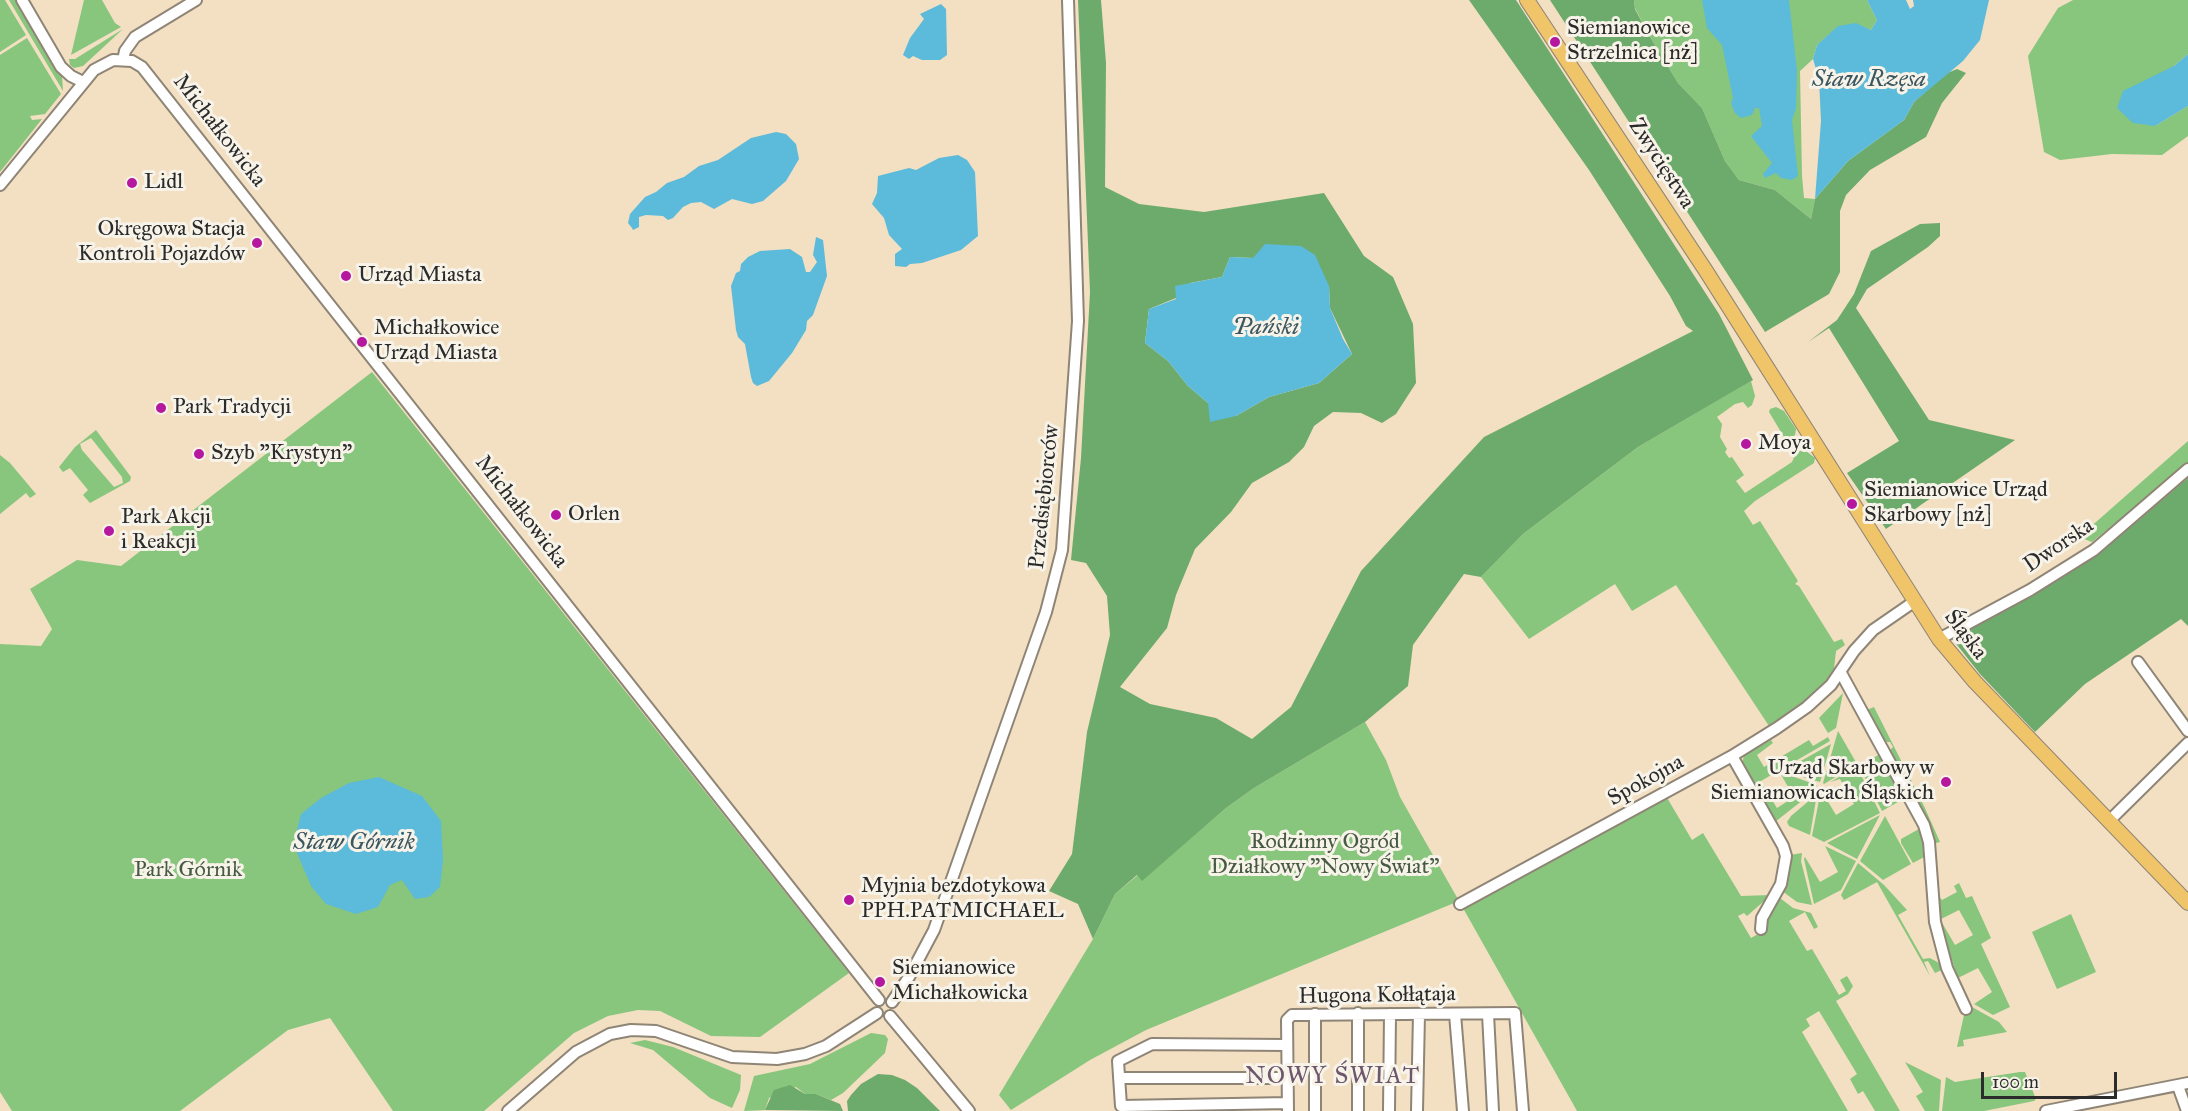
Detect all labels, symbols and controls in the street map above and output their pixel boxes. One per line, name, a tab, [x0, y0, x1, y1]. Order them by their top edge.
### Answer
place label: Siemianowice Strzelnica [nż]	[1567, 16, 1698, 68]
marker: Siemianowice Strzelnica [nż]	[1548, 35, 1562, 49]
water label: Staw Rzęsa	[1812, 66, 1926, 94]
street label: Michałkowicka	[167, 69, 271, 193]
street label: Zwycięstwa	[1622, 114, 1700, 214]
place label: Lidl	[144, 170, 183, 196]
marker: Lidl	[125, 176, 139, 190]
place label: Okręgowa Stacja Kontroli Pojazdów	[78, 217, 245, 268]
marker: Okręgowa Stacja Kontroli Pojazdów	[250, 236, 264, 250]
place label: Urząd Miasta	[358, 263, 481, 289]
marker: Urząd Miasta	[339, 269, 353, 283]
water label: Pański	[1233, 314, 1299, 342]
place label: Michałkowice Urząd Miasta	[374, 316, 499, 368]
marker: Michałkowice Urząd Miasta	[355, 335, 369, 349]
place label: Park Tradycji	[173, 395, 291, 421]
marker: Park Tradycji	[154, 401, 168, 415]
street label: Przedsiębiorców	[1024, 424, 1066, 570]
place label: Moya	[1758, 431, 1811, 457]
marker: Moya	[1739, 437, 1753, 451]
place label: Szyb "Krystyn"	[211, 441, 352, 467]
marker: Szyb "Krystyn"	[192, 447, 206, 461]
street label: Michałkowicka	[469, 450, 573, 574]
place label: Siemianowice Urząd Skarbowy [nż]	[1864, 478, 2048, 530]
marker: Siemianowice Urząd Skarbowy [nż]	[1845, 497, 1859, 511]
place label: Orlen	[568, 502, 620, 528]
place label: Park Akcji i Reakcji	[121, 505, 211, 556]
marker: Orlen	[549, 508, 563, 522]
street label: Dworska	[2019, 513, 2099, 579]
marker: Park Akcji i Reakcji	[102, 524, 116, 538]
street label: Śląska	[1938, 605, 1992, 665]
street label: Spokojna	[1603, 749, 1689, 813]
place label: Urząd Skarbowy w Siemianowicach Śląskich	[1711, 756, 1934, 807]
marker: Urząd Skarbowy w Siemianowicach Śląskich	[1939, 775, 1953, 789]
water label: Staw Górnik	[293, 829, 415, 857]
park label: Rodzinny Ogród Działkowy "Nowy Świat"	[1211, 830, 1439, 882]
park label: Park Górnik	[134, 858, 242, 884]
place label: Myjnia bezdotykowa PPH.PATMICHAEL	[861, 874, 1064, 926]
marker: Myjnia bezdotykowa PPH.PATMICHAEL	[842, 893, 856, 907]
place label: Siemianowice Michałkowicka	[892, 956, 1028, 1008]
marker: Siemianowice Michałkowicka	[873, 975, 887, 989]
street label: Hugona Kołłątaja	[1298, 981, 1456, 1011]
scale bar	[1984, 1060, 2120, 1098]
district label: NOWY ŚWIAT	[1245, 1063, 1421, 1091]
text: 100 m	[1992, 1071, 2039, 1093]

